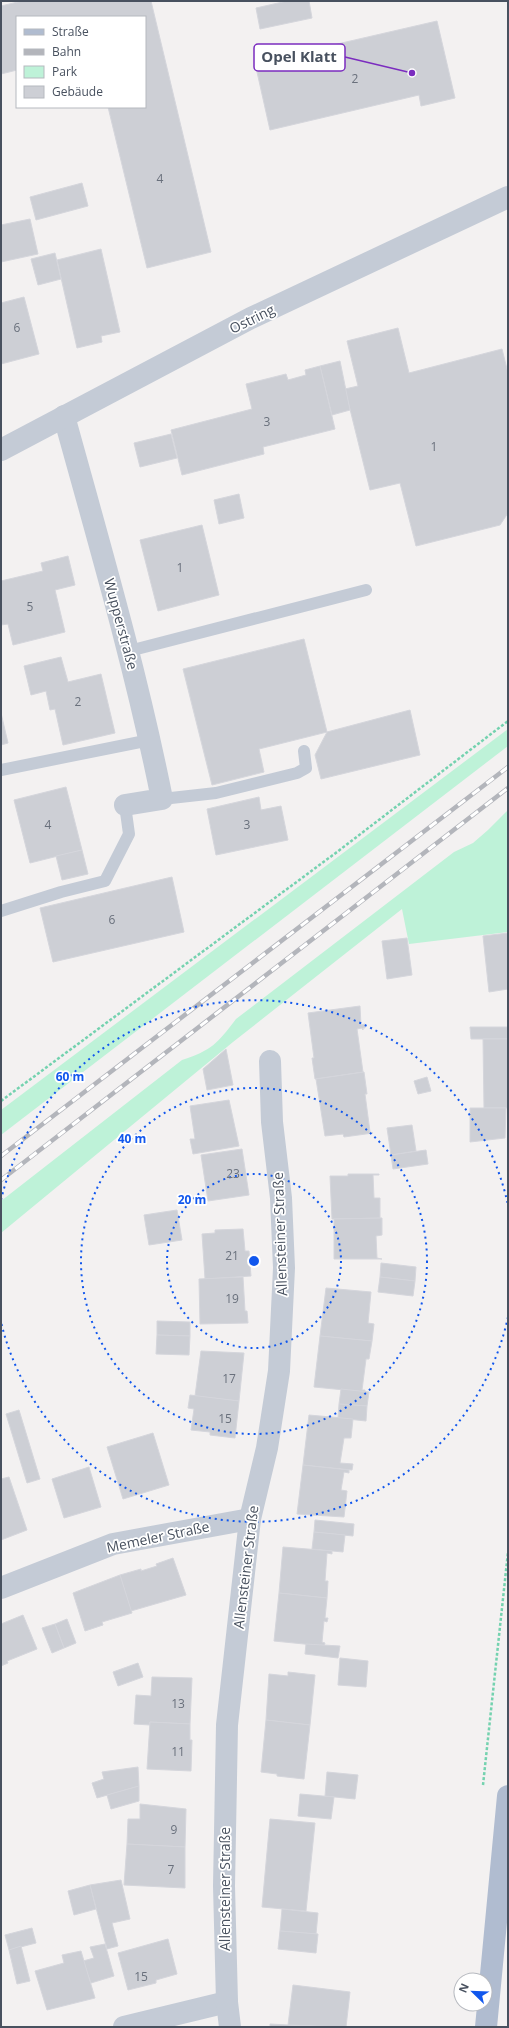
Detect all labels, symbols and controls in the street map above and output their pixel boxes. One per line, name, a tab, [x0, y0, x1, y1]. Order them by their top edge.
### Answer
legend	[16, 16, 146, 108]
text: Straße	[52, 23, 89, 40]
text: Bahn	[52, 43, 81, 60]
callout: Opel Klatt	[254, 44, 345, 71]
text: Opel Klatt	[261, 46, 337, 66]
text: Park	[52, 63, 78, 80]
house number: 2	[352, 70, 359, 87]
text: Gebäude	[52, 83, 103, 100]
house number: 4	[157, 170, 164, 187]
street label: Ostring	[226, 299, 278, 338]
house number: 6	[14, 319, 21, 336]
house number: 3	[264, 413, 271, 430]
house number: 1	[431, 438, 437, 455]
house number: 1	[177, 559, 183, 576]
street label: Wupperstraße	[100, 576, 143, 672]
house number: 5	[27, 598, 34, 615]
house number: 2	[75, 693, 82, 710]
house number: 4	[45, 816, 52, 833]
house number: 3	[244, 816, 251, 833]
house number: 6	[109, 911, 116, 928]
text: 60 m	[56, 1068, 84, 1085]
text: 40 m	[118, 1130, 146, 1147]
house number: 23	[226, 1165, 240, 1182]
street label: Allensteiner Straße	[268, 1172, 291, 1296]
text: 20 m	[178, 1191, 206, 1208]
house number: 21	[225, 1247, 239, 1264]
centre of rings	[247, 1254, 261, 1268]
house number: 19	[225, 1290, 239, 1307]
house number: 17	[222, 1370, 236, 1387]
house number: 15	[218, 1410, 232, 1427]
street label: Allensteiner Straße	[229, 1504, 263, 1630]
street label: Memeler Straße	[105, 1516, 211, 1557]
house number: 13	[171, 1695, 185, 1712]
house number: 11	[171, 1743, 185, 1760]
house number: 9	[171, 1821, 178, 1838]
street label: Allensteiner Straße	[215, 1827, 234, 1951]
house number: 7	[168, 1861, 175, 1878]
house number: 15	[134, 1968, 148, 1985]
north arrow	[453, 1972, 493, 2012]
text: N	[455, 1981, 472, 1995]

